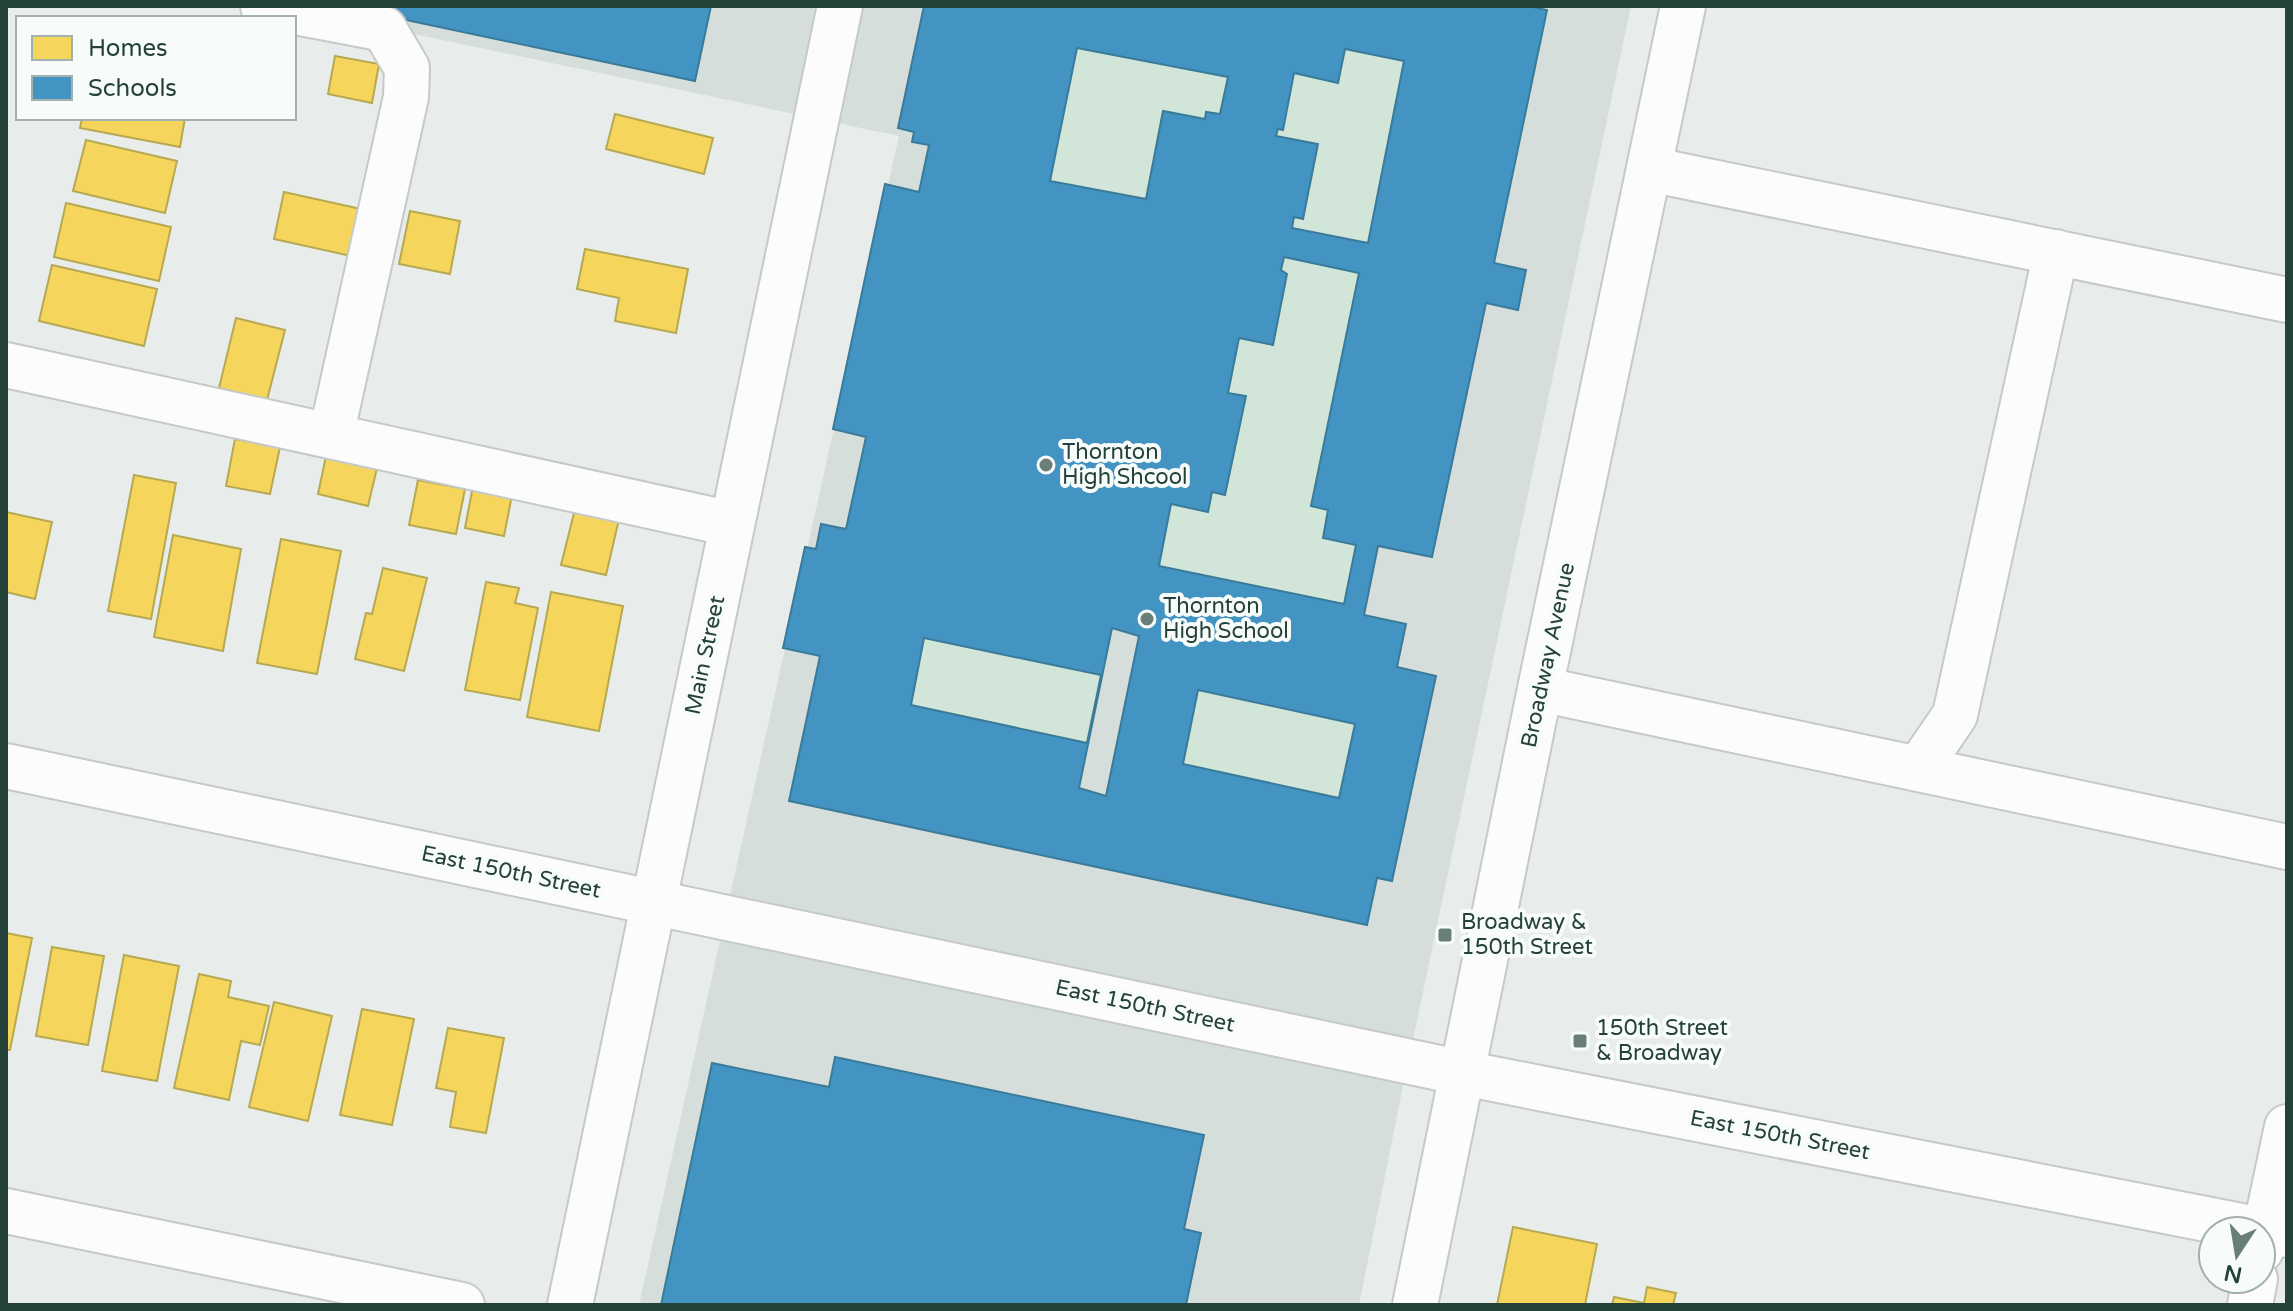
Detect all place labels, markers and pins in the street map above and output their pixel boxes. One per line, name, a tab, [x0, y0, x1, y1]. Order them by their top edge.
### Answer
place label: Thornton High Shcool	[1062, 439, 1188, 490]
marker: Thornton High Shcool	[1037, 456, 1055, 474]
place label: Thornton High School	[1163, 593, 1289, 644]
marker: Thornton High School	[1138, 610, 1156, 628]
place label: Broadway & 150th Street	[1461, 909, 1593, 960]
marker: Broadway & 150th Street	[1436, 926, 1454, 944]
place label: 150th Street & Broadway	[1596, 1015, 1728, 1066]
marker: 150th Street & Broadway	[1571, 1032, 1589, 1050]

